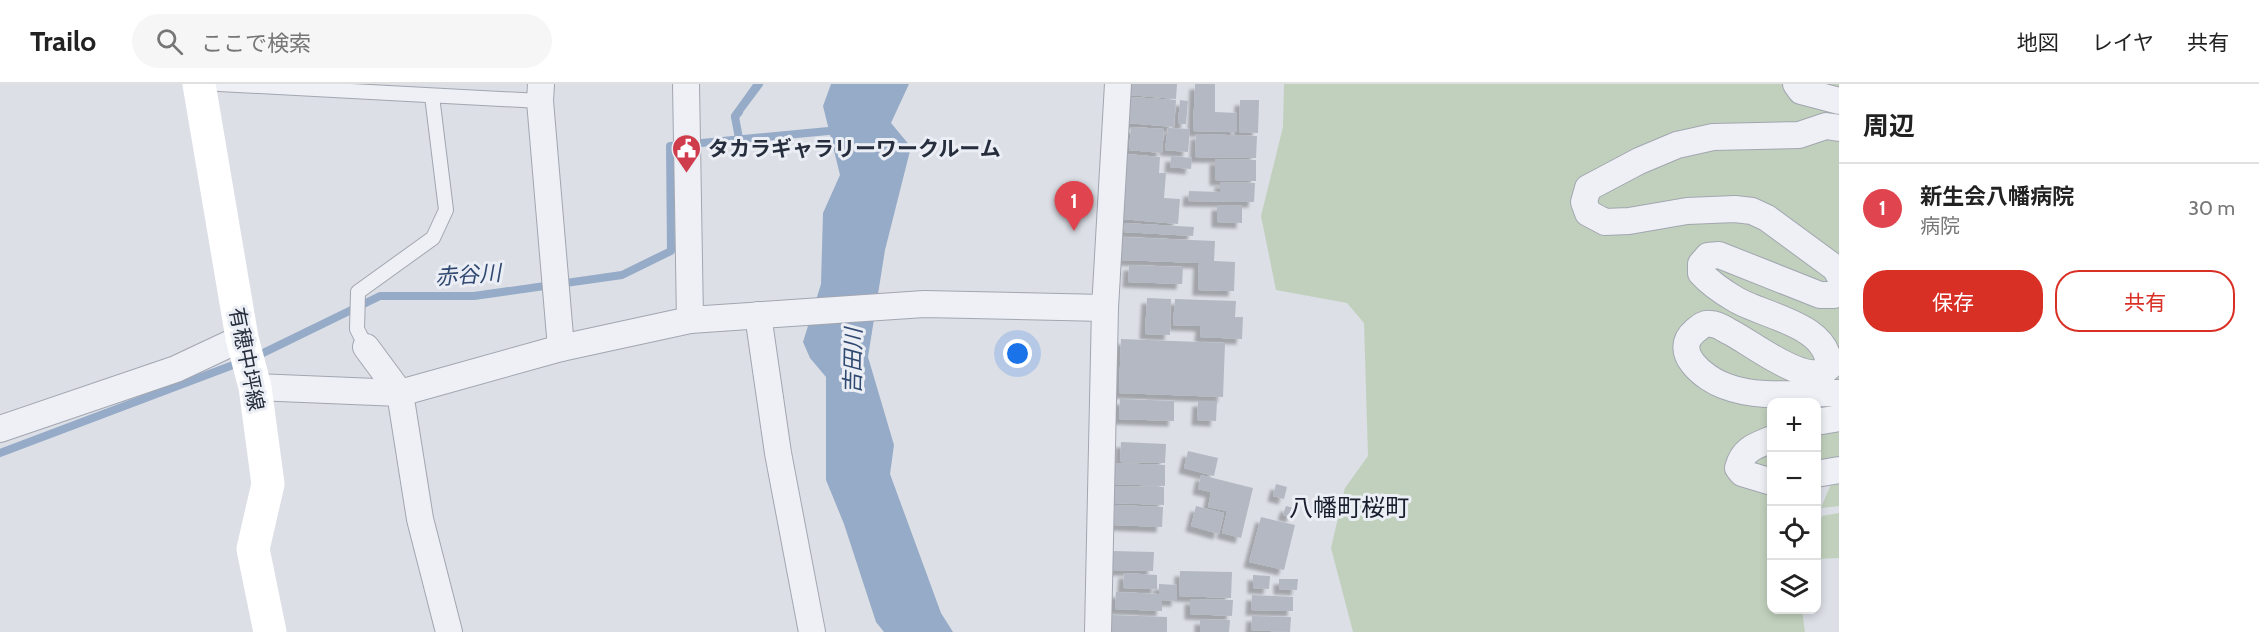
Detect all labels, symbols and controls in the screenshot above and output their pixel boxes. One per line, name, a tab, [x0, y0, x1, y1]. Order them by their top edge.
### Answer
search box	[132, 14, 552, 68]
text: Trailo	[30, 24, 96, 58]
icon: search	[153, 25, 186, 58]
text: ここで検索	[201, 30, 311, 57]
text: 地図	[2017, 30, 2059, 55]
text: レイヤ	[2092, 30, 2154, 55]
text: 共有	[2187, 30, 2229, 55]
text: 周辺	[1863, 110, 1915, 142]
public building icon: タカラギャラリーワークルーム	[671, 132, 703, 174]
place label: タカラギャラリーワークルーム	[708, 136, 1001, 161]
pin: 1	[1054, 182, 1094, 231]
text: 新生会八幡病院	[1920, 183, 2074, 210]
text: 1	[1879, 196, 1886, 220]
text: 30 m	[2188, 196, 2235, 220]
text: 病院	[1920, 214, 1960, 238]
water label: 赤谷川	[434, 259, 504, 291]
button: 保存	[1863, 270, 2043, 332]
button: 共有	[2055, 270, 2235, 332]
street label: 有穂中坪線	[225, 305, 269, 413]
water label: 吉田川	[839, 326, 867, 394]
your location	[1003, 339, 1032, 368]
map controls	[1767, 398, 1821, 614]
button: +	[1767, 398, 1821, 452]
button: −	[1767, 452, 1821, 506]
district label: 八幡町桜町	[1289, 493, 1409, 522]
button: locate	[1767, 506, 1821, 560]
button: layers	[1767, 560, 1821, 614]

